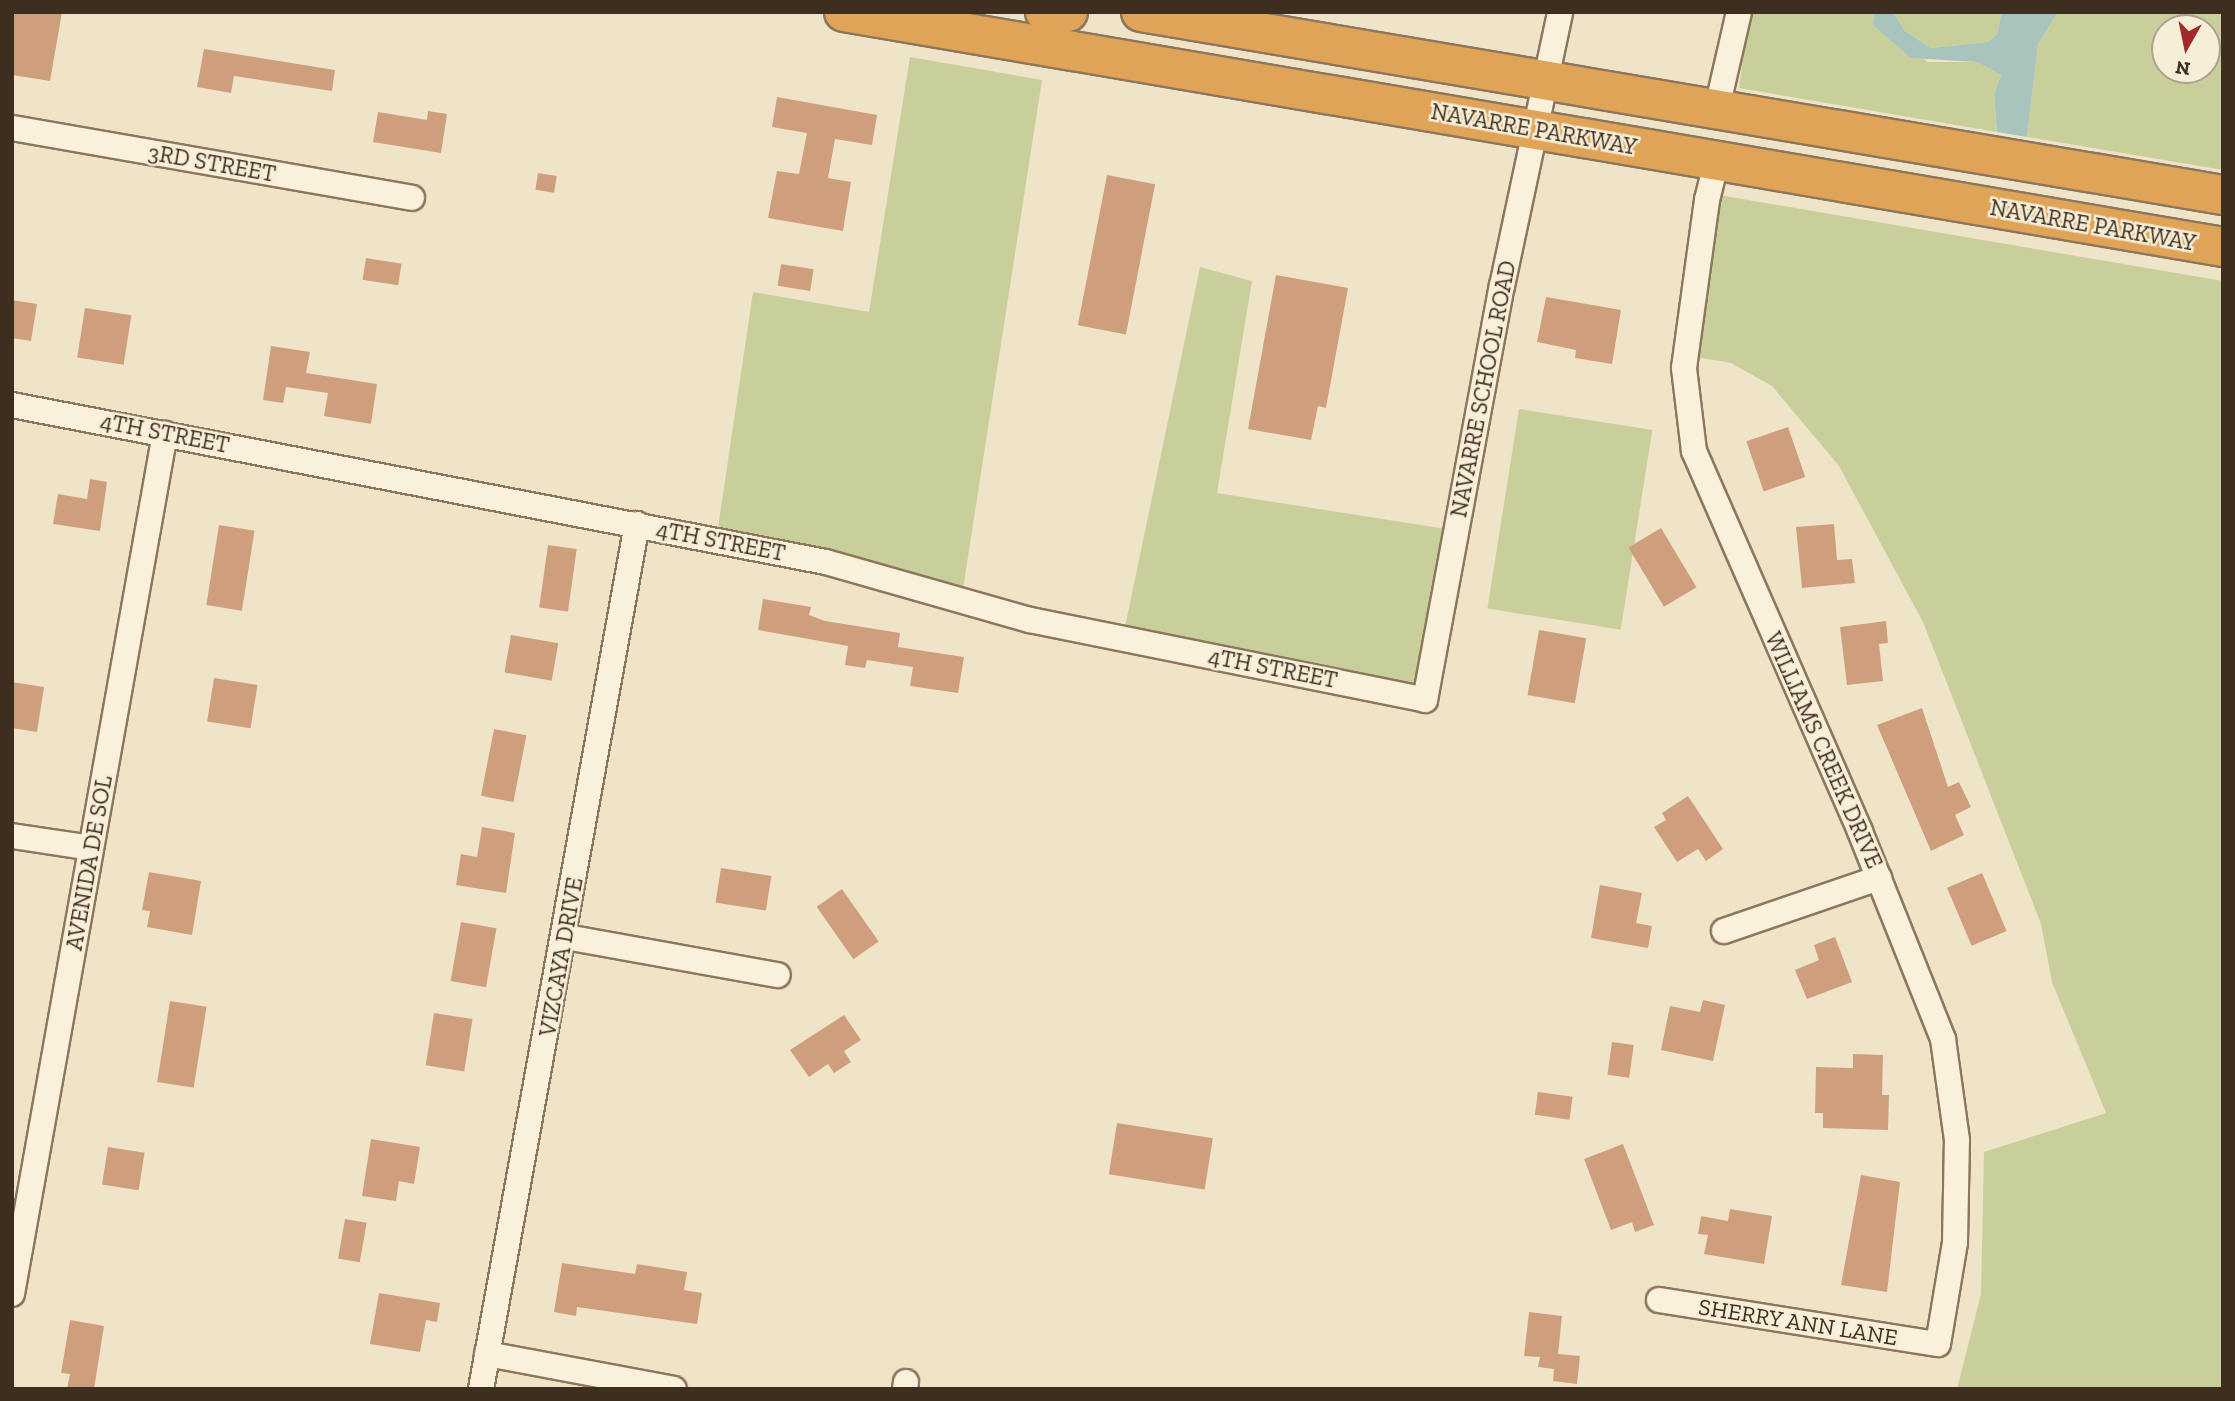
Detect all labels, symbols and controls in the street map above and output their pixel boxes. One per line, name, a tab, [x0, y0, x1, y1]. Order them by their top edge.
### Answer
north arrow	[2151, 14, 2221, 84]
text: N	[2174, 56, 2192, 81]
street label: NAVARRE PARKWAY	[1429, 97, 1639, 161]
street label: 3RD STREET	[146, 138, 278, 188]
street label: NAVARRE PARKWAY	[1988, 193, 2198, 257]
street label: NAVARRE SCHOOL ROAD	[1444, 258, 1522, 520]
street label: 4TH STREET	[98, 407, 232, 459]
street label: 4TH STREET	[654, 515, 788, 567]
street label: WILLIAMS CREEK DRIVE	[1759, 627, 1889, 873]
street label: 4TH STREET	[1206, 642, 1340, 694]
street label: AVENIDA DE SOL	[60, 773, 118, 953]
street label: VIZCAYA DRIVE	[533, 875, 589, 1039]
street label: SHERRY ANN LANE	[1696, 1293, 1900, 1351]

